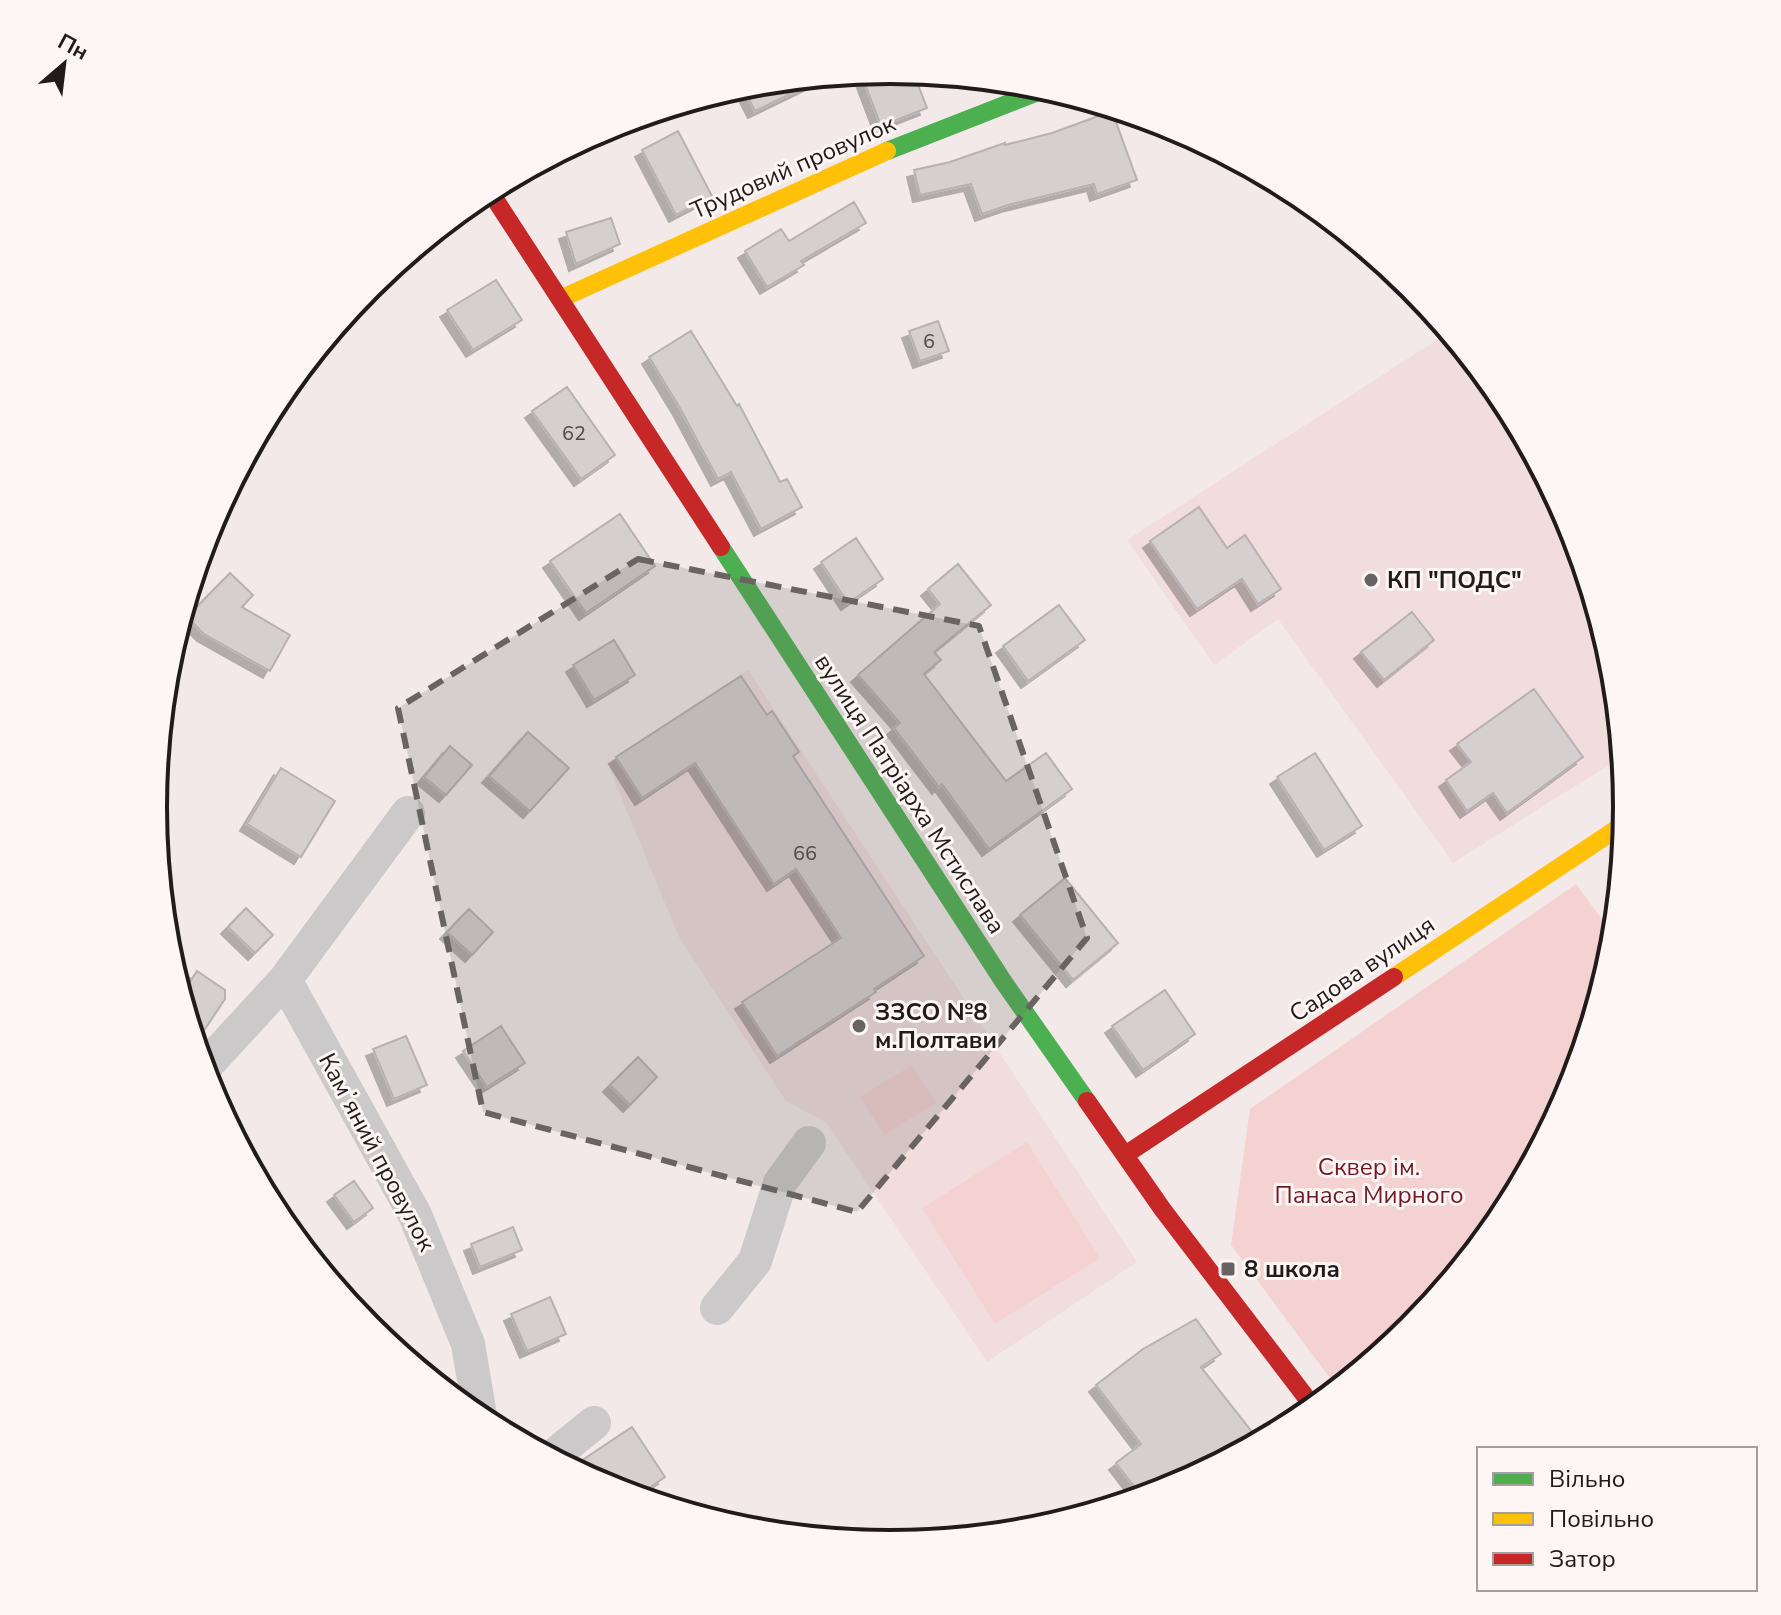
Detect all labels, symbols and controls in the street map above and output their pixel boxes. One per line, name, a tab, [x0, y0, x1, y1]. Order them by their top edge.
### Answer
north arrow	[24, 24, 104, 104]
text: Пн	[53, 27, 93, 68]
street label: Трудовий провулок	[686, 107, 901, 227]
house number: 6	[923, 328, 935, 355]
house number: 62	[562, 420, 586, 447]
place label: КП "ПОДС"	[1387, 564, 1522, 596]
marker: КП "ПОДС"	[1362, 571, 1380, 589]
street label: вулиця Патріарха Мстислава	[807, 648, 1013, 940]
house number: 66	[793, 840, 817, 867]
street label: Садова вулиця	[1283, 909, 1441, 1029]
place label: ЗЗСО №8 м.Полтави	[875, 996, 997, 1056]
marker: ЗЗСО №8 м.Полтави	[850, 1017, 868, 1035]
street label: Камʼяний провулок	[311, 1047, 443, 1257]
park label: Сквер ім. Панаса Мирного	[1274, 1151, 1464, 1211]
place label: 8 школа	[1244, 1253, 1340, 1285]
marker: 8 школа	[1219, 1260, 1237, 1278]
legend	[1477, 1447, 1757, 1591]
text: Вільно	[1549, 1463, 1625, 1495]
text: Повільно	[1549, 1503, 1654, 1535]
text: Затор	[1549, 1543, 1616, 1575]

